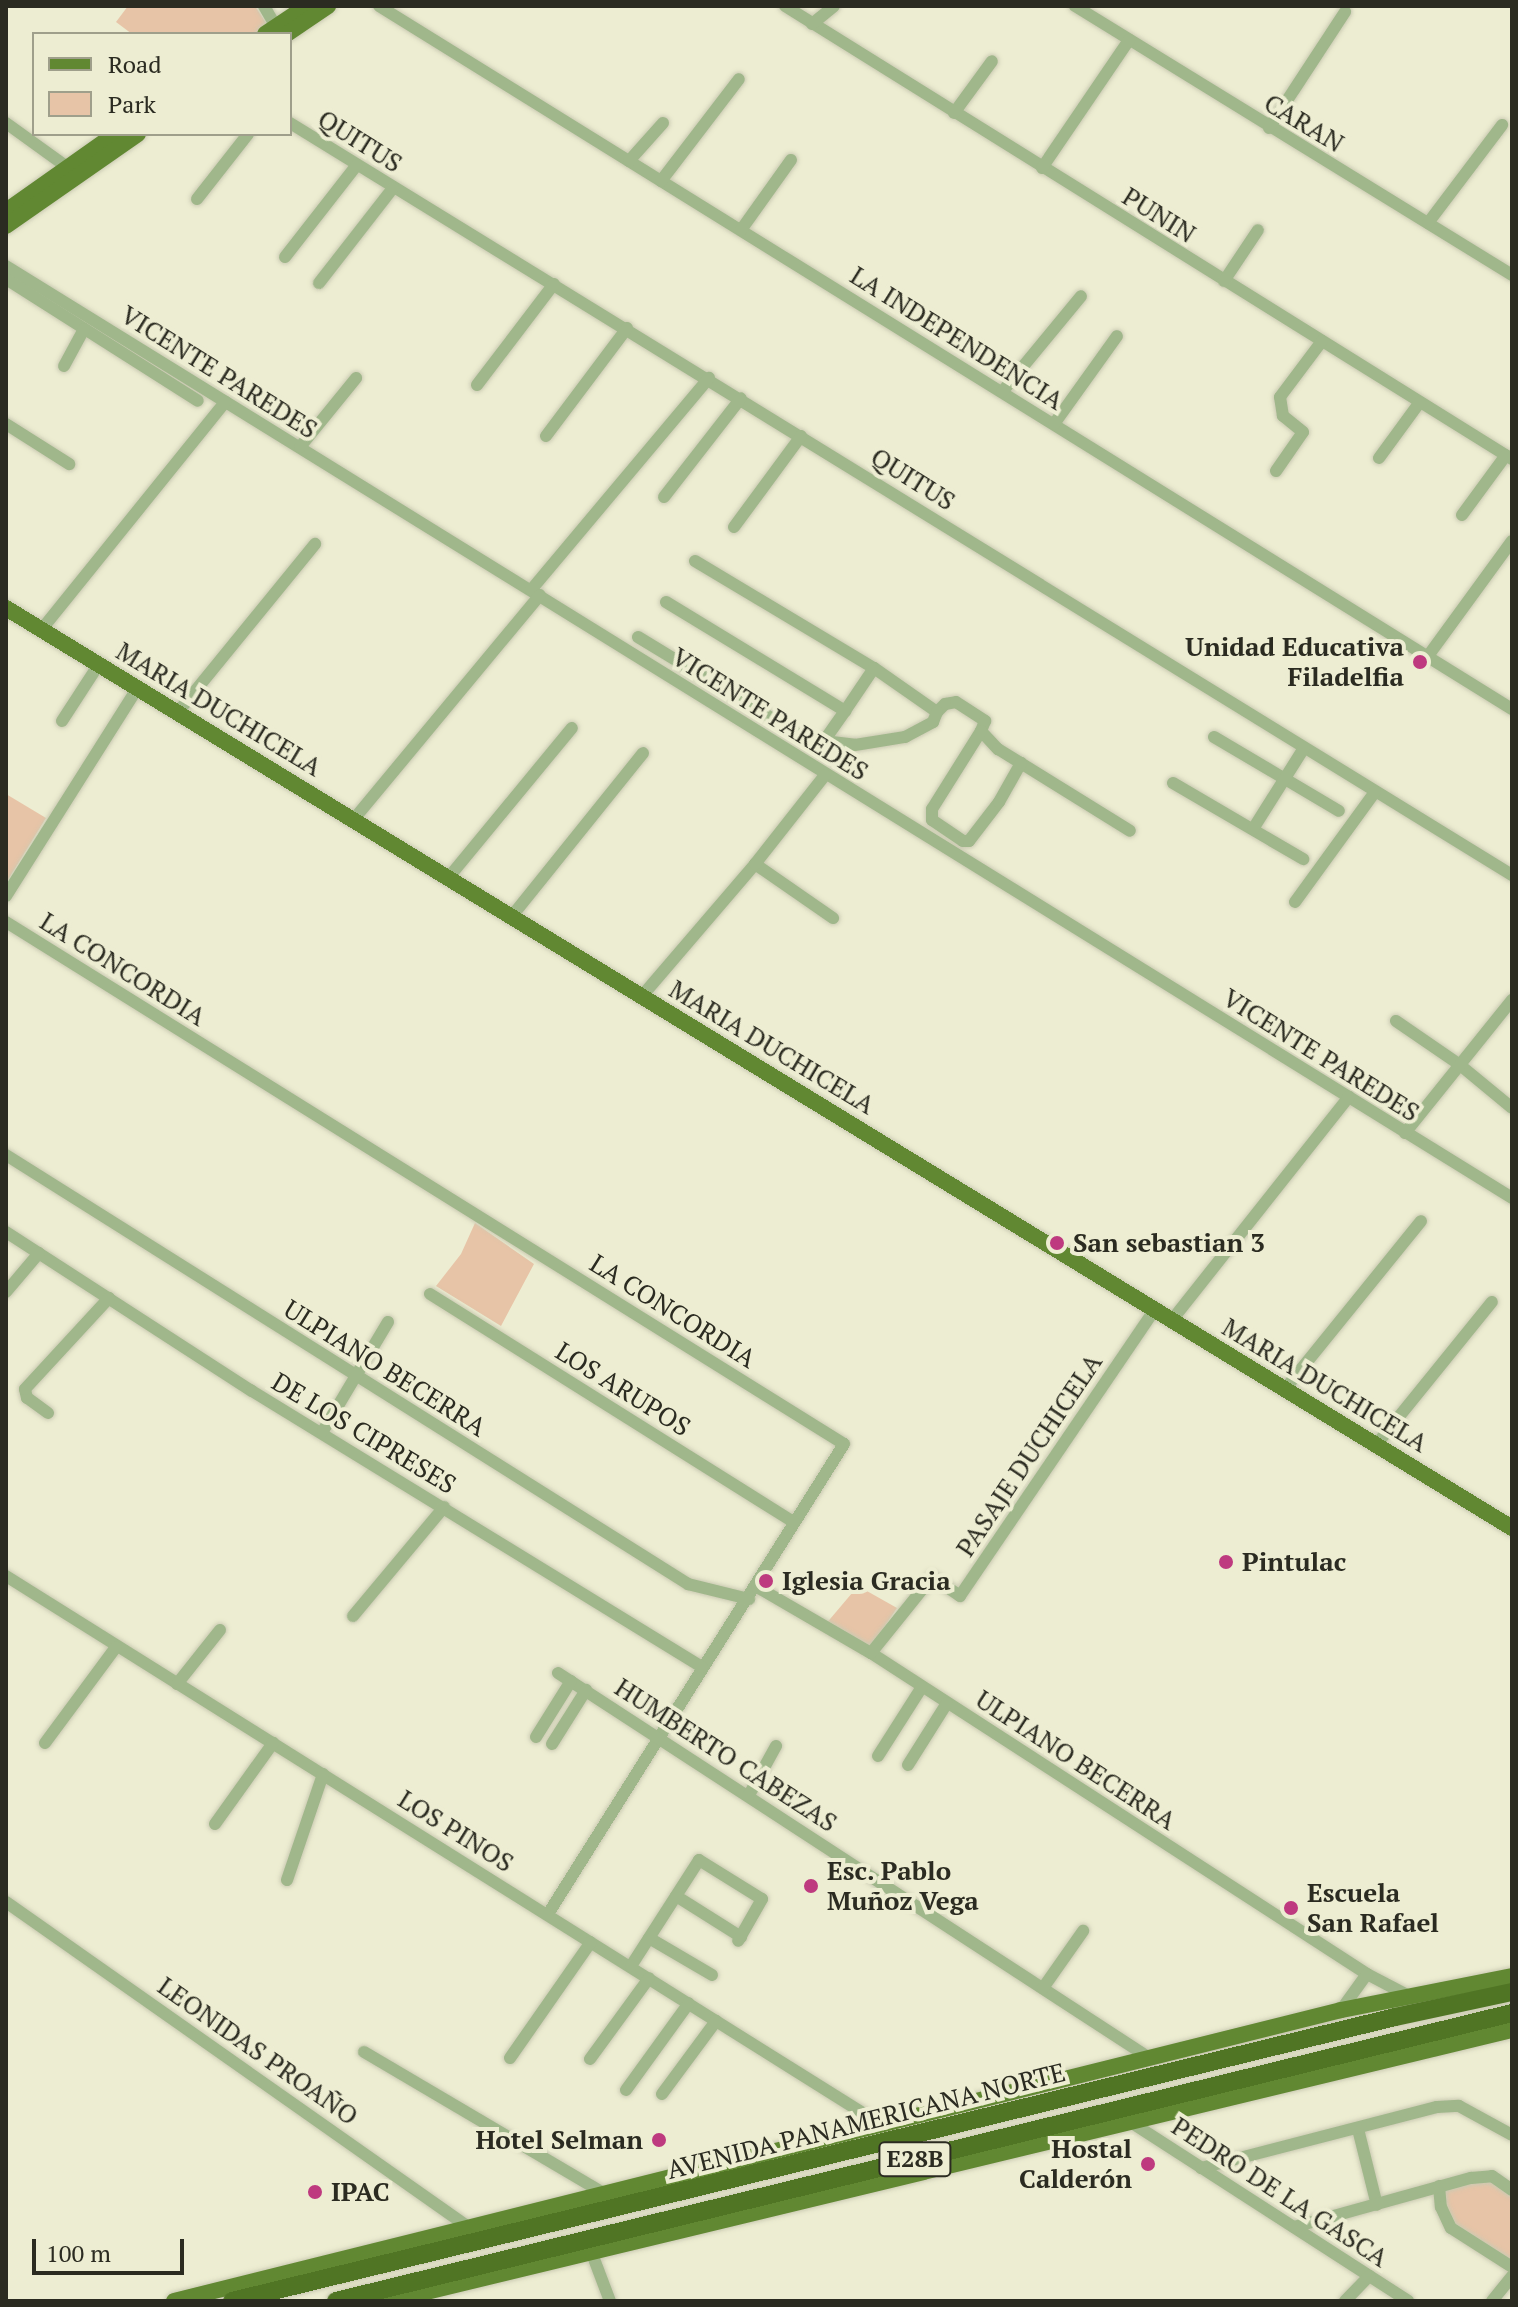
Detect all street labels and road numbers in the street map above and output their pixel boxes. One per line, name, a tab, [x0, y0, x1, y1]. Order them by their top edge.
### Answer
street label: CARAN	[1259, 87, 1349, 159]
street label: QUITUS	[312, 103, 408, 179]
street label: PUNIN	[1117, 181, 1201, 249]
street label: LA INDEPENDENCIA	[844, 260, 1070, 416]
street label: VICENTE PAREDES	[115, 299, 323, 445]
street label: QUITUS	[865, 441, 961, 517]
street label: MARIA DUCHICELA	[110, 635, 328, 783]
street label: VICENTE PAREDES	[666, 641, 874, 787]
street label: LA CONCORDIA	[34, 905, 212, 1033]
street label: MARIA DUCHICELA	[663, 973, 881, 1121]
street label: VICENTE PAREDES	[1217, 982, 1425, 1128]
street label: LA CONCORDIA	[584, 1247, 762, 1375]
street label: ULPIANO BECERRA	[278, 1293, 492, 1443]
street label: MARIA DUCHICELA	[1216, 1311, 1434, 1459]
street label: LOS ARUPOS	[550, 1335, 696, 1443]
street label: PASAJE DUCHICELA	[950, 1348, 1108, 1562]
street label: DE LOS CIPRESES	[266, 1366, 462, 1500]
street label: HUMBERTO CABEZAS	[609, 1672, 843, 1838]
street label: ULPIANO BECERRA	[970, 1684, 1182, 1836]
street label: LOS PINOS	[393, 1783, 519, 1879]
street label: LEONIDAS PROAÑO	[152, 1970, 364, 2132]
street label: AVENIDA PANAMERICANA NORTE	[663, 2056, 1069, 2186]
street label: PEDRO DE LA GASCA	[1166, 2110, 1394, 2274]
road number: E28B	[877, 2139, 953, 2179]

